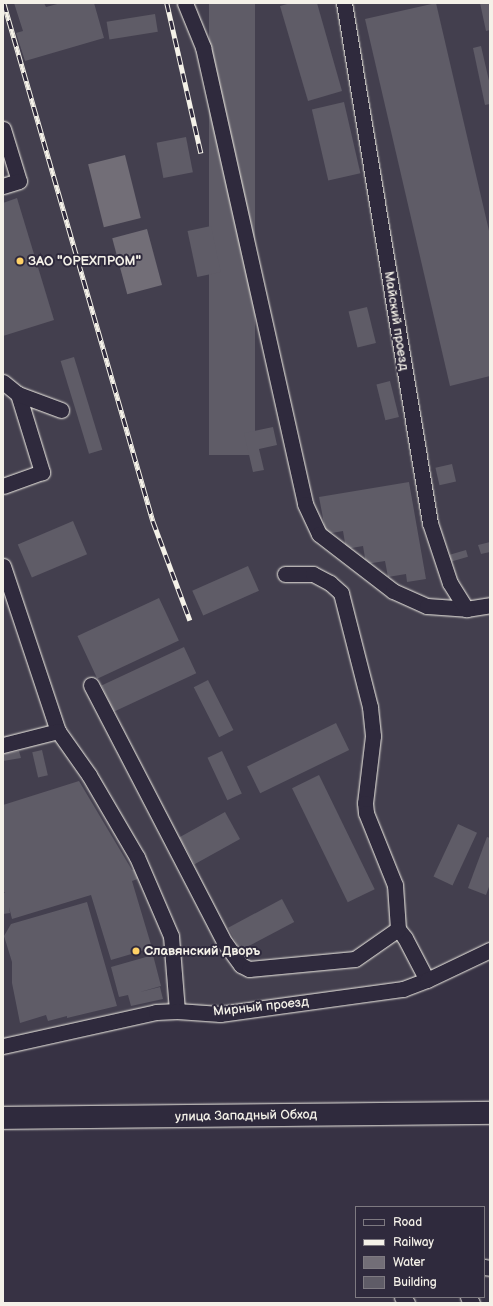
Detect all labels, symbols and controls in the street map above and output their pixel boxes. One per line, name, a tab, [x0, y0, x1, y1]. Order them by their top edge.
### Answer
place label: ЗАО "ОРЕХПРОМ"	[28, 253, 141, 269]
marker: ЗАО "ОРЕХПРОМ"	[15, 256, 25, 266]
street label: Майский проезд	[380, 270, 412, 372]
place label: Cлавянский Дворъ	[144, 943, 260, 959]
marker: Cлавянский Дворъ	[131, 946, 141, 956]
street label: Мирный проезд	[212, 994, 310, 1020]
street label: улица Западный Обход	[175, 1107, 317, 1125]
legend	[355, 1206, 485, 1298]
text: Road	[393, 1215, 422, 1230]
text: Railway	[393, 1235, 434, 1250]
text: Water	[393, 1255, 425, 1270]
text: Building	[393, 1275, 437, 1290]

